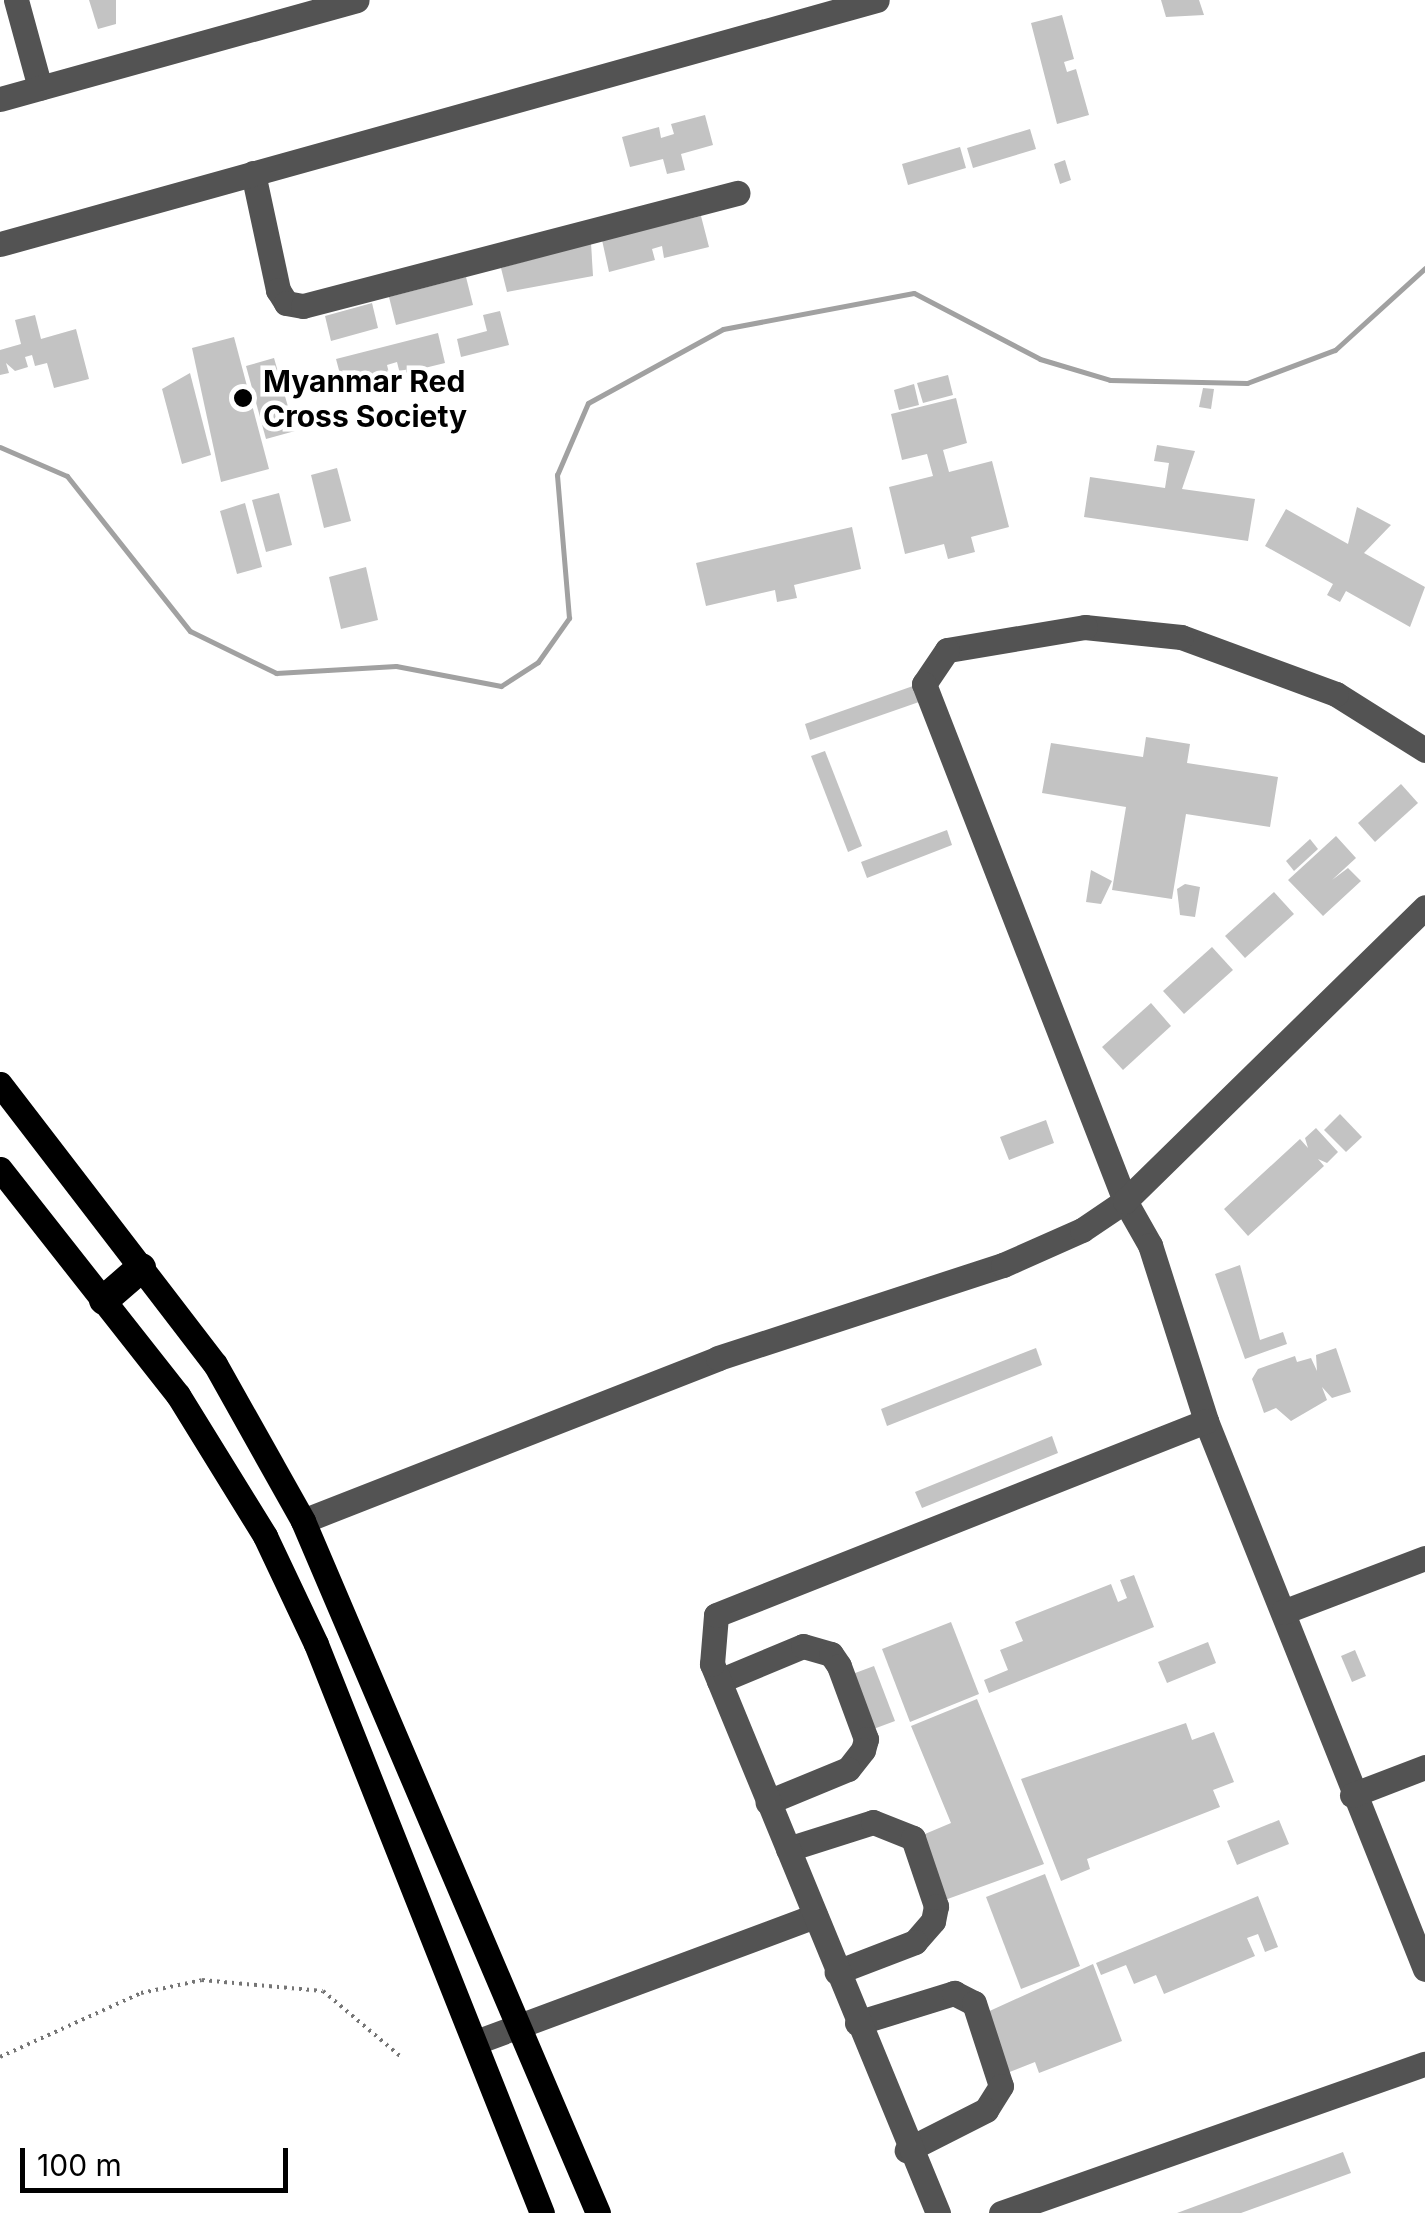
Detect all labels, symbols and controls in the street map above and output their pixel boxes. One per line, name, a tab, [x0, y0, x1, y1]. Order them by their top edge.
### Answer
place label: Myanmar Red Cross Society	[263, 363, 467, 434]
marker: Myanmar Red Cross Society	[232, 387, 254, 409]
scale bar	[25, 2128, 292, 2190]
text: 100 m	[37, 2147, 122, 2183]

